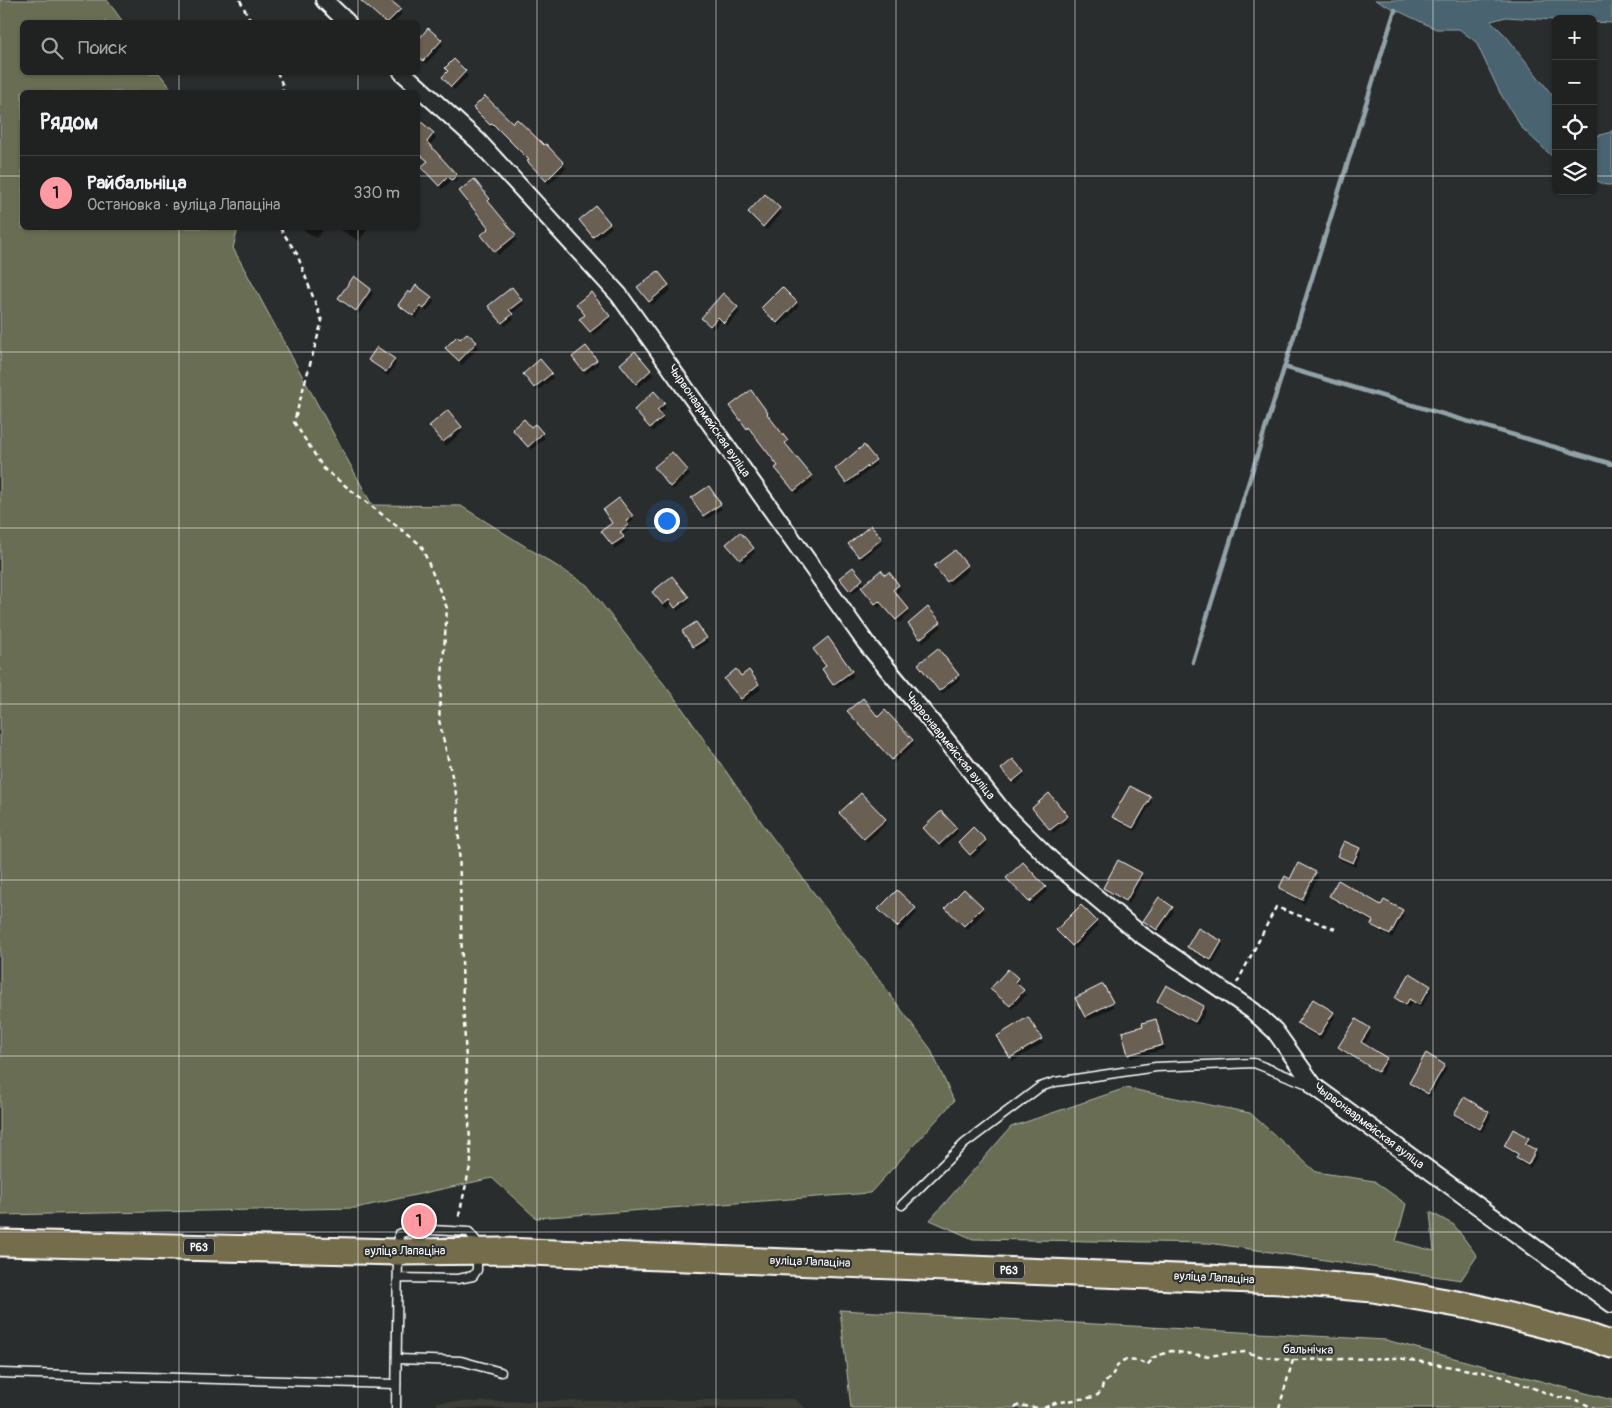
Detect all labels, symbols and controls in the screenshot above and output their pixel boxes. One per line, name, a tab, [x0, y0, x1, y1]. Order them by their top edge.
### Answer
map controls	[1552, 15, 1597, 195]
button: +	[1552, 15, 1597, 60]
search box	[20, 20, 420, 75]
icon: search	[38, 34, 66, 62]
text: Поиск	[78, 36, 128, 60]
button: −	[1552, 60, 1597, 105]
button: locate	[1552, 105, 1597, 150]
text: Рядом	[40, 109, 98, 136]
button: layers	[1552, 150, 1597, 195]
text: Райбальніца	[87, 171, 186, 195]
text: 1	[53, 183, 59, 203]
text: 330 m	[354, 183, 400, 203]
text: Остановка · вуліца Лапаціна	[87, 195, 281, 215]
street label: Чырвонаармейская вуліца	[664, 362, 754, 481]
your location	[654, 508, 680, 534]
street label: Чырвонаармейская вуліца	[902, 689, 998, 803]
street label: Чырвонаармейская вуліца	[1311, 1080, 1427, 1173]
pin: 1	[403, 1202, 435, 1240]
road number: Р63	[184, 1238, 214, 1256]
street label: вуліца Лапаціна	[365, 1244, 446, 1259]
street label: вуліца Лапаціна	[769, 1253, 851, 1271]
road number: Р63	[994, 1262, 1024, 1278]
street label: вуліца Лапаціна	[1173, 1268, 1255, 1288]
street label: бальнічка	[1283, 1342, 1334, 1358]

